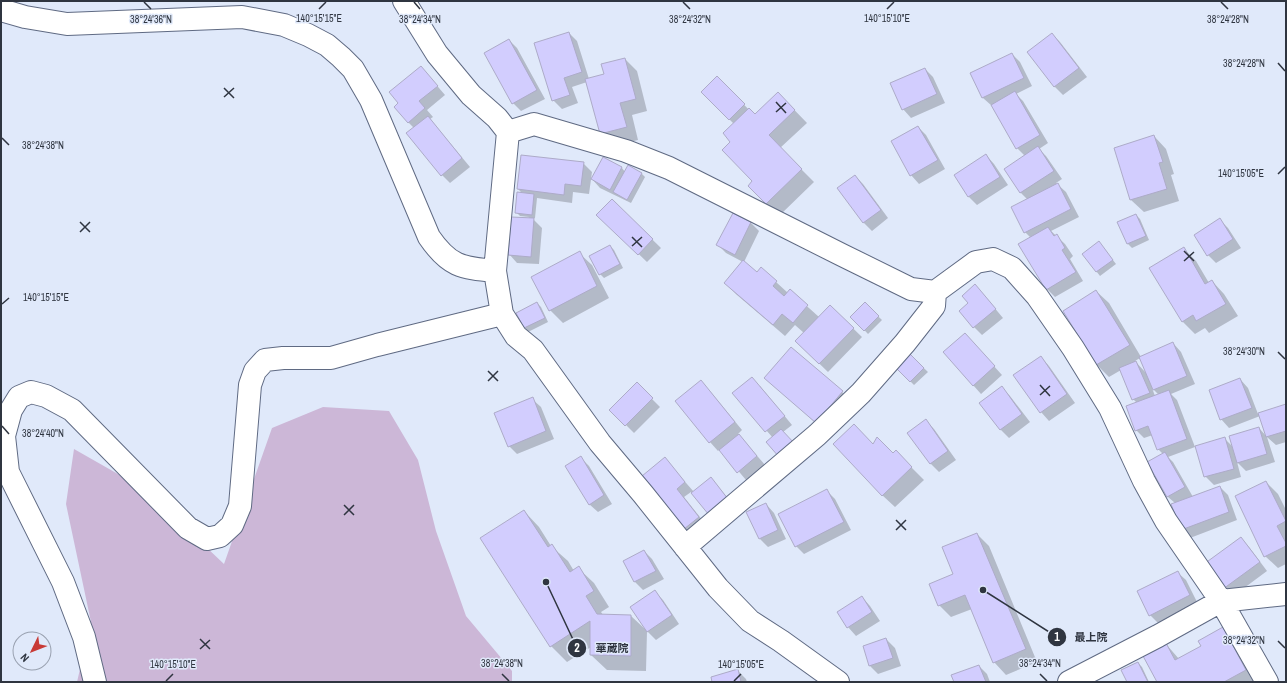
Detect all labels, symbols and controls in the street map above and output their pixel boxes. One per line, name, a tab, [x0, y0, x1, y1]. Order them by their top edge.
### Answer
text: 140°15'15"E	[296, 12, 342, 25]
text: 140°15'10"E	[864, 12, 910, 25]
text: 38°24'36"N	[130, 13, 172, 26]
text: 38°24'34"N	[399, 13, 441, 26]
text: 38°24'32"N	[669, 13, 711, 26]
text: 38°24'28"N	[1207, 13, 1249, 26]
text: 38°24'28"N	[1223, 57, 1265, 70]
text: 38°24'38"N	[22, 139, 64, 152]
text: 140°15'05"E	[1218, 167, 1264, 180]
text: 140°15'15"E	[23, 291, 69, 304]
text: 38°24'30"N	[1223, 345, 1265, 358]
text: 38°24'40"N	[22, 427, 64, 440]
callout: 最上院	[1047, 625, 1116, 648]
text: 1	[1054, 629, 1060, 645]
text: 最上院	[1075, 630, 1108, 644]
north arrow	[12, 631, 52, 671]
text: 38°24'32"N	[1223, 634, 1265, 647]
callout: 華蔵院	[567, 636, 636, 659]
text: 2	[574, 640, 580, 656]
text: 華蔵院	[596, 641, 629, 655]
text: N	[17, 651, 32, 665]
text: 38°24'38"N	[481, 657, 523, 670]
text: 38°24'34"N	[1019, 657, 1061, 670]
text: 140°15'10"E	[150, 658, 196, 671]
text: 140°15'05"E	[718, 658, 764, 671]

